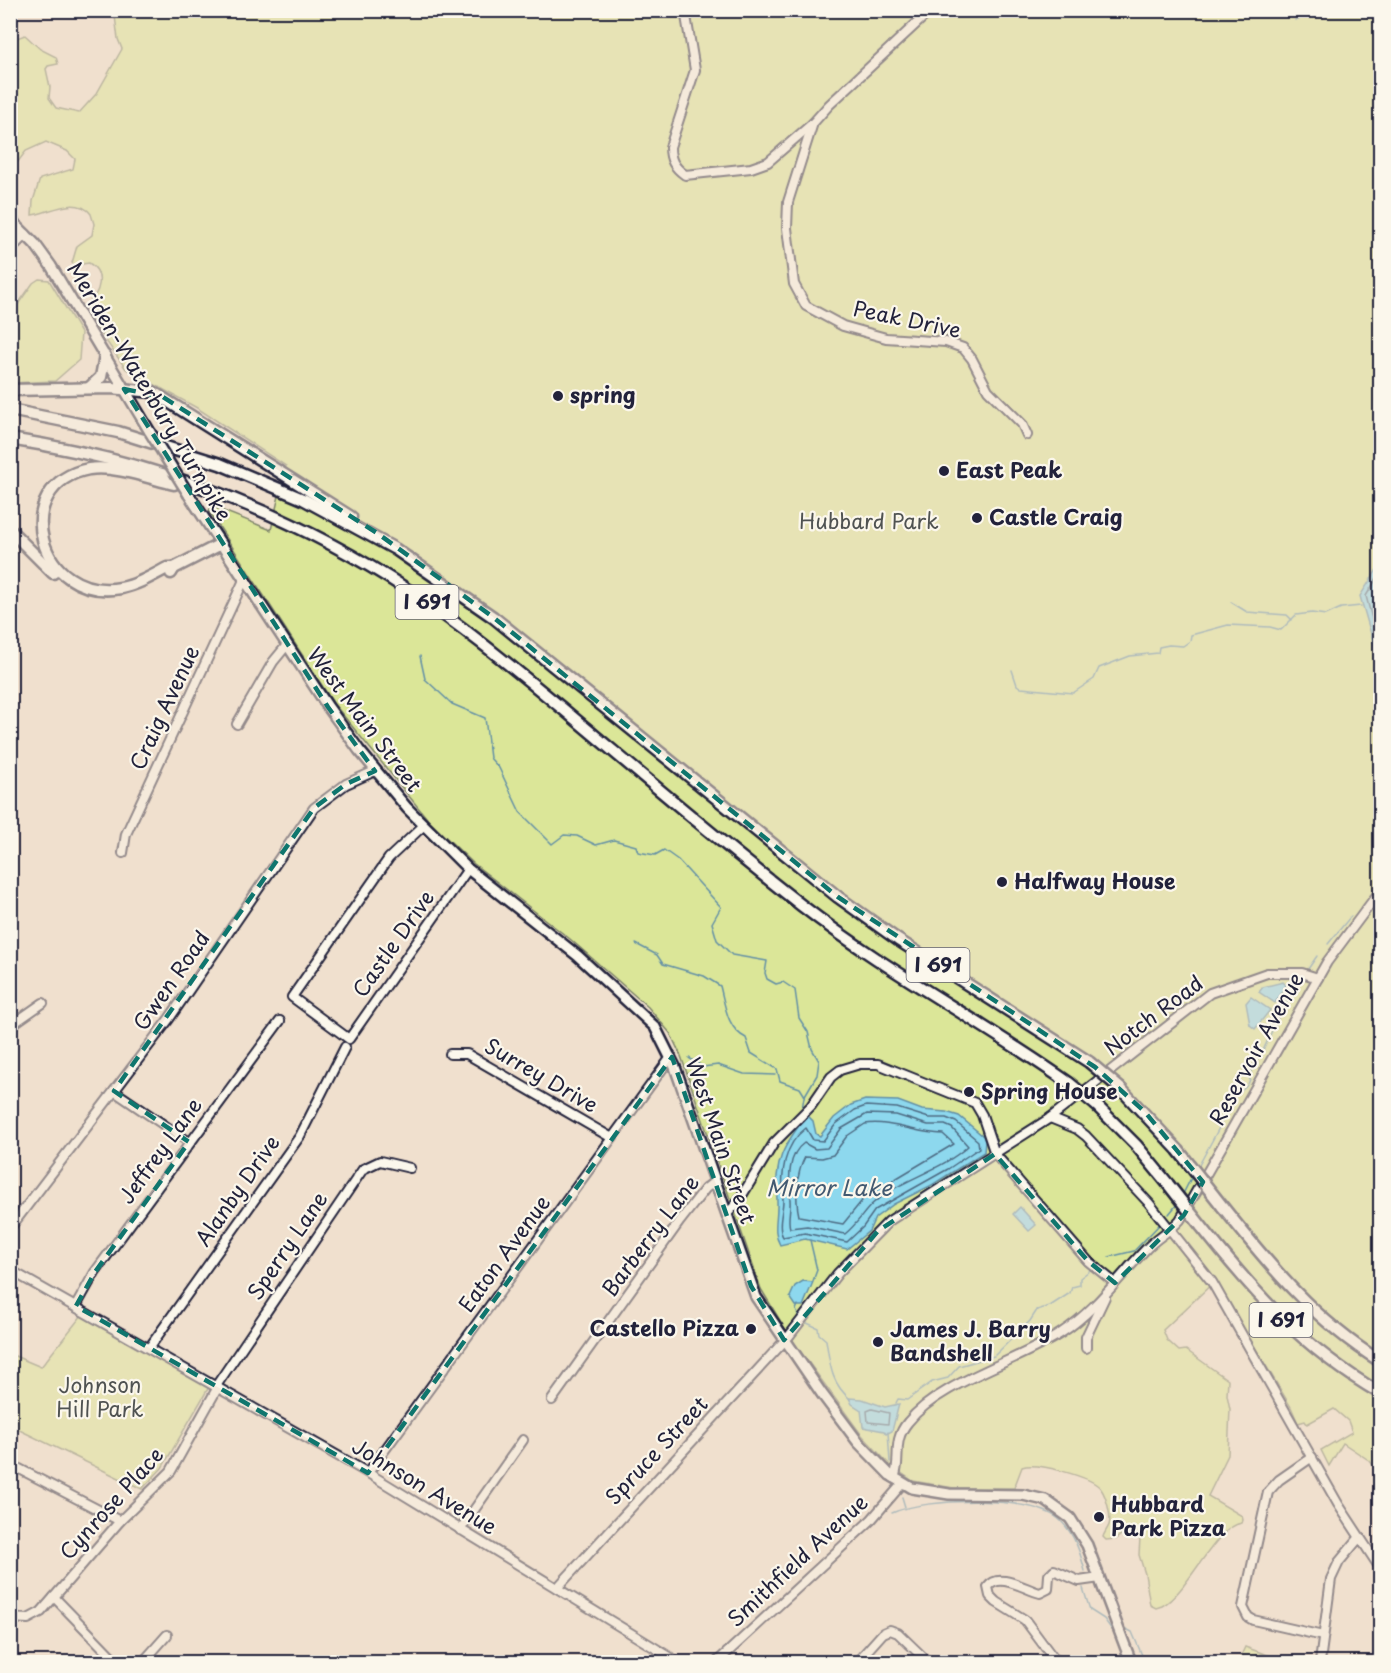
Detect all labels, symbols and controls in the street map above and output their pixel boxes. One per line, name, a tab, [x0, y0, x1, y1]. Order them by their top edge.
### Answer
street label: Meriden-Waterbury Turnpike	[60, 255, 241, 527]
street label: Peak Drive	[851, 291, 964, 345]
place label: spring	[570, 378, 636, 410]
marker: spring	[551, 389, 565, 403]
place label: East Peak	[956, 453, 1062, 485]
marker: East Peak	[937, 464, 951, 478]
place label: Castle Craig	[989, 500, 1122, 532]
park label: Hubbard Park	[799, 504, 939, 536]
marker: Castle Craig	[970, 511, 984, 525]
road number: I 691	[396, 585, 458, 619]
street label: Craig Avenue	[120, 640, 206, 775]
street label: West Main Street	[300, 640, 431, 798]
place label: Halfway House	[1014, 864, 1175, 896]
marker: Halfway House	[995, 875, 1009, 889]
street label: Castle Drive	[344, 883, 441, 1003]
street label: Gwen Road	[124, 923, 217, 1036]
road number: I 691	[906, 948, 970, 982]
street label: Reservoir Avenue	[1200, 966, 1311, 1131]
street label: Notch Road	[1097, 967, 1209, 1062]
street label: Surrey Drive	[479, 1029, 605, 1120]
street label: West Main Street	[678, 1053, 765, 1228]
place label: Spring House	[981, 1074, 1118, 1106]
marker: Spring House	[962, 1085, 976, 1099]
street label: Jeffrey Lane	[110, 1090, 209, 1210]
street label: Alanby Drive	[186, 1128, 287, 1252]
street label: Barberry Lane	[593, 1167, 706, 1302]
water label: Mirror Lake	[766, 1170, 893, 1203]
street label: Sperry Lane	[238, 1184, 335, 1306]
street label: Eaton Avenue	[450, 1188, 557, 1318]
road number: I 691	[1250, 1303, 1312, 1337]
place label: Castello Pizza	[589, 1311, 739, 1343]
place label: James J. Barry Bandshell	[890, 1312, 1051, 1368]
marker: Castello Pizza	[744, 1322, 758, 1336]
marker: James J. Barry Bandshell	[871, 1335, 885, 1349]
park label: Johnson Hill Park	[56, 1368, 144, 1424]
street label: Spruce Street	[597, 1388, 714, 1511]
street label: Johnson Avenue	[346, 1429, 504, 1541]
street label: Cynrose Place	[51, 1439, 170, 1566]
street label: Smithfield Avenue	[719, 1486, 874, 1633]
place label: Hubbard Park Pizza	[1111, 1487, 1226, 1543]
marker: Hubbard Park Pizza	[1092, 1510, 1106, 1524]

